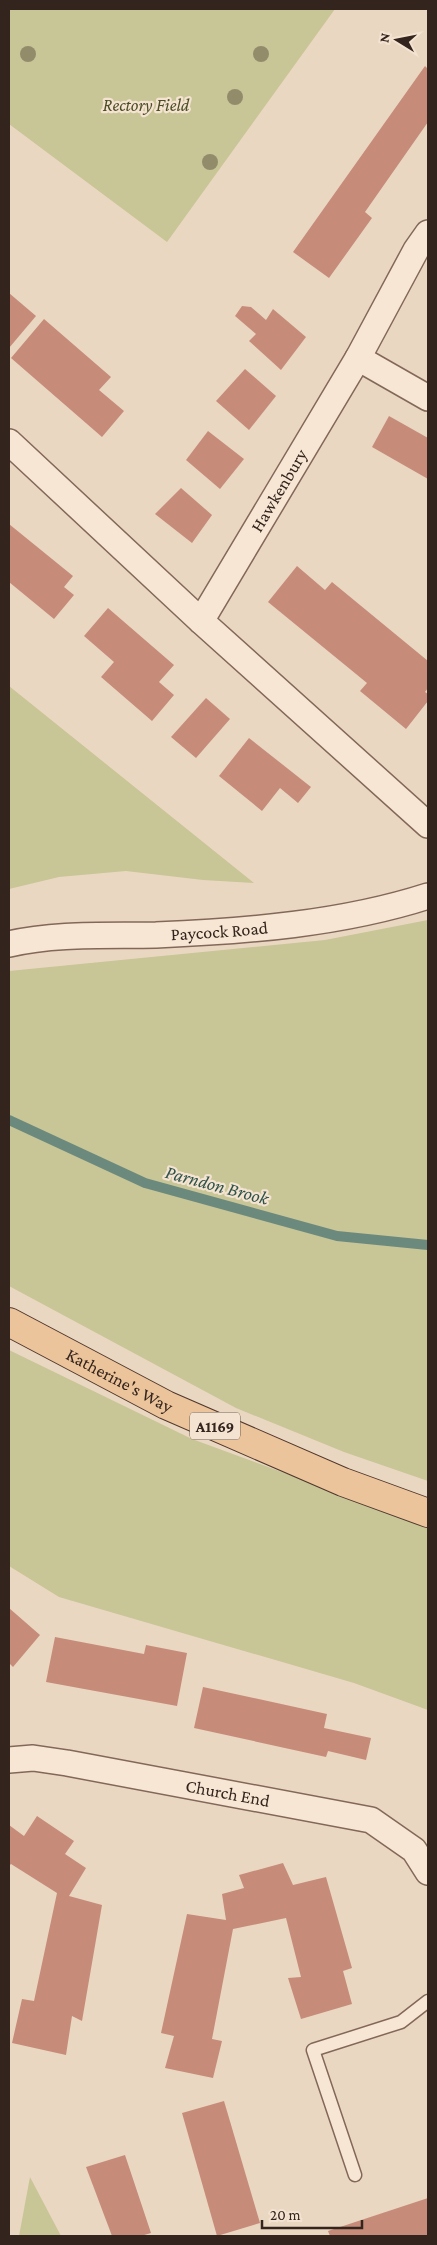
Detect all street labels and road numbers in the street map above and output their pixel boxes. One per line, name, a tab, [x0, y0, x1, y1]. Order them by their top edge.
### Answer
street label: Hawkenbury	[247, 445, 312, 536]
street label: Paycock Road	[170, 917, 269, 944]
street label: Katherine's Way	[63, 1344, 176, 1417]
road number: A1169	[190, 1412, 240, 1440]
street label: Church End	[184, 1775, 272, 1811]

